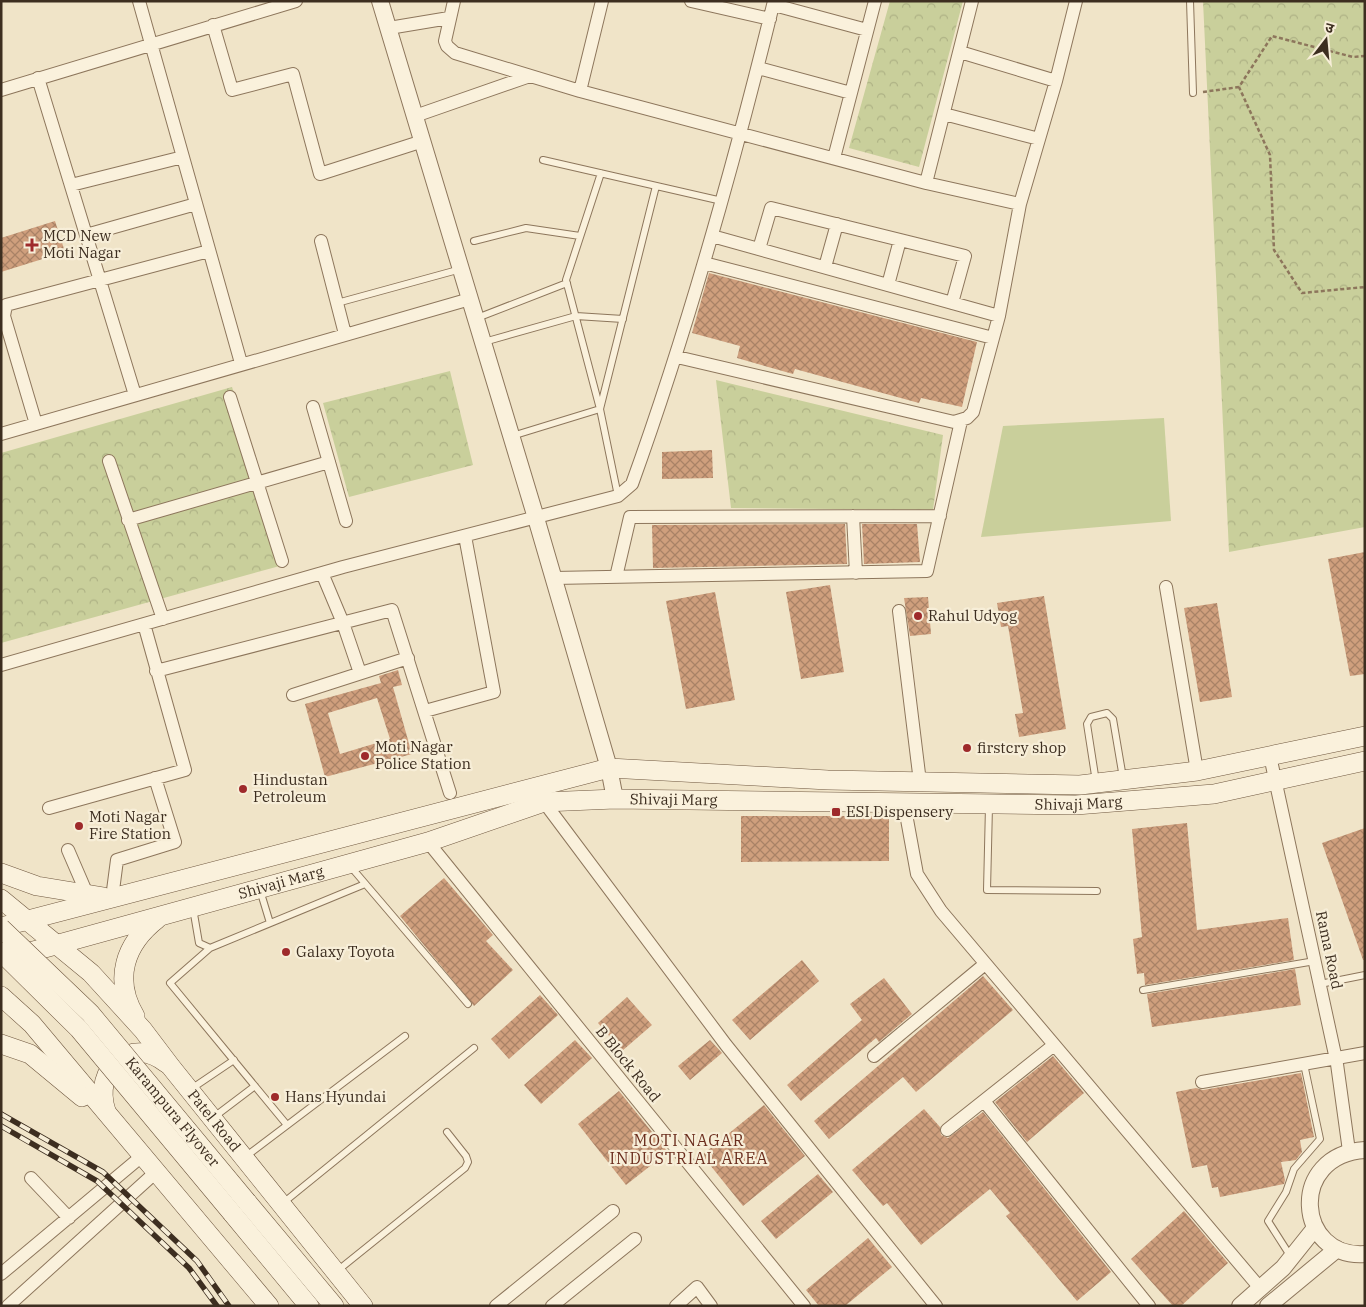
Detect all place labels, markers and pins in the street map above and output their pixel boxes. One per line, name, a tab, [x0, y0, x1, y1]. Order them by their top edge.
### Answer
place label: MCD New Moti Nagar	[43, 226, 121, 262]
marker: MCD New Moti Nagar	[25, 238, 39, 252]
place label: Rahul Udyog	[928, 606, 1017, 625]
marker: Rahul Udyog	[912, 610, 924, 622]
place label: Moti Nagar Police Station	[375, 737, 472, 773]
place label: firstcry shop	[977, 738, 1066, 757]
marker: firstcry shop	[961, 742, 973, 754]
marker: Moti Nagar Police Station	[359, 750, 371, 762]
place label: Hindustan Petroleum	[253, 770, 328, 806]
marker: Hindustan Petroleum	[237, 783, 249, 795]
place label: ESI Dispensery	[846, 802, 953, 821]
marker: ESI Dispensery	[830, 806, 842, 818]
place label: Moti Nagar Fire Station	[89, 807, 172, 843]
marker: Moti Nagar Fire Station	[73, 820, 85, 832]
place label: Galaxy Toyota	[296, 942, 395, 961]
marker: Galaxy Toyota	[280, 946, 292, 958]
place label: Hans Hyundai	[285, 1087, 386, 1106]
marker: Hans Hyundai	[269, 1091, 281, 1103]

